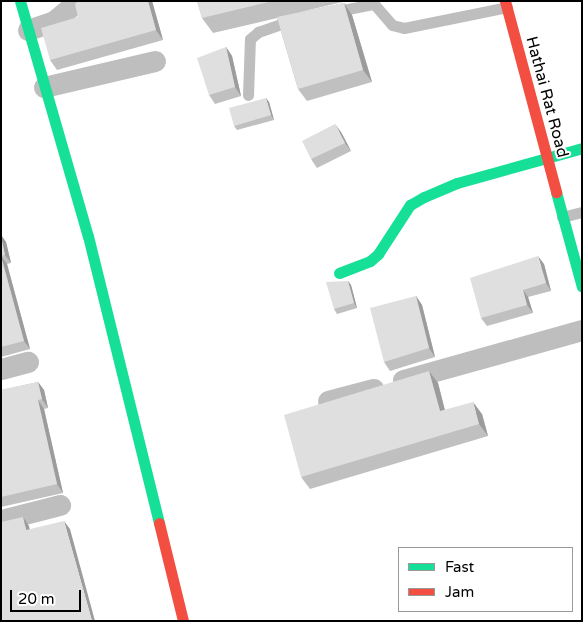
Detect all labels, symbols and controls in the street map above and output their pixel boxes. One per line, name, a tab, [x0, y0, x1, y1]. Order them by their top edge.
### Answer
street label: Hathai Rat Road	[522, 34, 572, 160]
legend	[398, 547, 573, 612]
text: Fast	[445, 558, 474, 576]
scale bar	[12, 580, 84, 612]
text: Jam	[445, 583, 474, 601]
text: 20 m	[18, 590, 55, 608]

